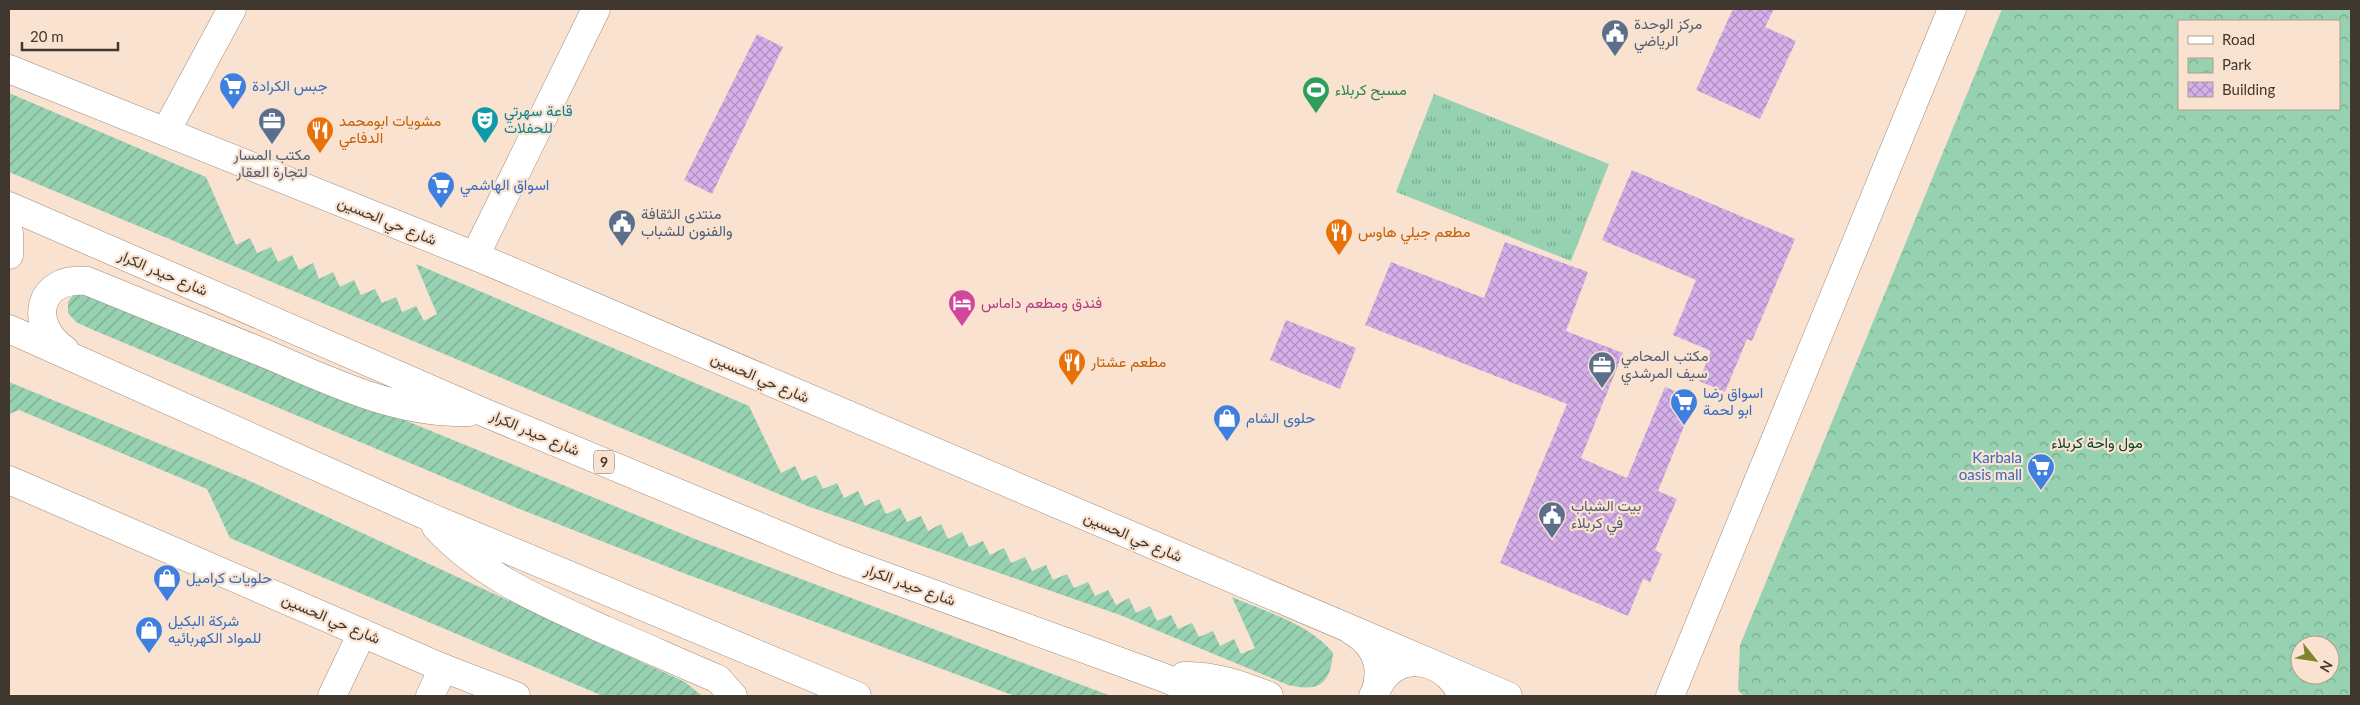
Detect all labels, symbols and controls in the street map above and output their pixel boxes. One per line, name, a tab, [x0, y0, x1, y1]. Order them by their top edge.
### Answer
place label: مركز الوحدة الرياضي	[1634, 14, 1702, 54]
public building icon: مركز الوحدة الرياضي	[1600, 18, 1630, 57]
scale bar	[22, 20, 119, 52]
legend	[2178, 20, 2340, 110]
text: 20 m	[30, 27, 64, 45]
text: Road	[2222, 30, 2255, 48]
text: Park	[2222, 55, 2252, 73]
supermarket icon: جبس الكرادة	[218, 71, 248, 110]
sports icon: مسبح كربلاء	[1301, 75, 1331, 114]
place label: جبس الكرادة	[252, 76, 328, 96]
place label: مسبح كربلاء	[1335, 80, 1407, 101]
text: Building	[2222, 80, 2275, 98]
place label: قاعة سهرتي للحفلات	[504, 101, 573, 136]
theatre icon: قاعة سهرتي للحفلات	[470, 105, 500, 144]
office icon: مكتب المسار لتجارة العقار	[257, 106, 287, 145]
place label: مشويات ابومحمد الدفاعي	[339, 111, 441, 151]
restaurant icon: مشويات ابومحمد الدفاعي	[305, 115, 335, 154]
place label: مكتب المسار لتجارة العقار	[233, 145, 310, 181]
supermarket icon: اسواق الهاشمي	[426, 170, 456, 209]
place label: اسواق الهاشمي	[460, 175, 549, 198]
street label: شارع حي الحسين	[333, 192, 440, 253]
place label: منتدى الثقافة والفنون للشباب	[641, 204, 733, 240]
public building icon: منتدى الثقافة والفنون للشباب	[607, 208, 637, 247]
restaurant icon: مطعم جيلي هاوس	[1324, 217, 1354, 256]
place label: مطعم جيلي هاوس	[1358, 222, 1471, 245]
street label: شارع حيدر الكرار	[114, 245, 211, 302]
hotel icon: فندق ومطعم داماس	[947, 288, 977, 327]
place label: فندق ومطعم داماس	[981, 293, 1102, 313]
place label: مكتب المحامي سيف المرشدي	[1621, 346, 1708, 386]
restaurant icon: مطعم عشتار	[1057, 347, 1087, 386]
street label: شارع حي الحسين	[707, 348, 812, 411]
office icon: مكتب المحامي سيف المرشدي	[1587, 350, 1617, 389]
place label: مطعم عشتار	[1090, 352, 1166, 372]
place label: اسواق رضا ابو لحمة	[1703, 383, 1763, 419]
supermarket icon: اسواق رضا ابو لحمة	[1669, 387, 1699, 426]
shop icon: حلوى الشام	[1212, 403, 1242, 442]
street label: شارع حيدر الكرار	[486, 405, 583, 462]
place label: حلوى الشام	[1246, 408, 1315, 428]
park label: مول واحة كربلاء	[2051, 433, 2143, 452]
place label: Karbala oasis mall	[1959, 448, 2022, 483]
road number: 9	[594, 451, 614, 474]
supermarket icon: Karbala oasis mall	[2026, 452, 2056, 491]
place label: بيت الشباب في كربلاء	[1571, 496, 1641, 536]
public building icon: بيت الشباب في كربلاء	[1537, 500, 1567, 539]
street label: شارع حي الحسين	[1080, 507, 1185, 570]
street label: شارع حيدر الكرار	[861, 559, 958, 612]
shop icon: حلويات كراميل	[152, 563, 182, 602]
place label: حلويات كراميل	[186, 568, 272, 587]
street label: شارع حي الحسين	[278, 589, 383, 652]
place label: شركة البكيل للمواد الكهربائيه	[168, 611, 261, 647]
shop icon: شركة البكيل للمواد الكهربائيه	[134, 615, 164, 654]
north arrow	[2290, 635, 2340, 685]
text: N	[2317, 658, 2337, 676]

